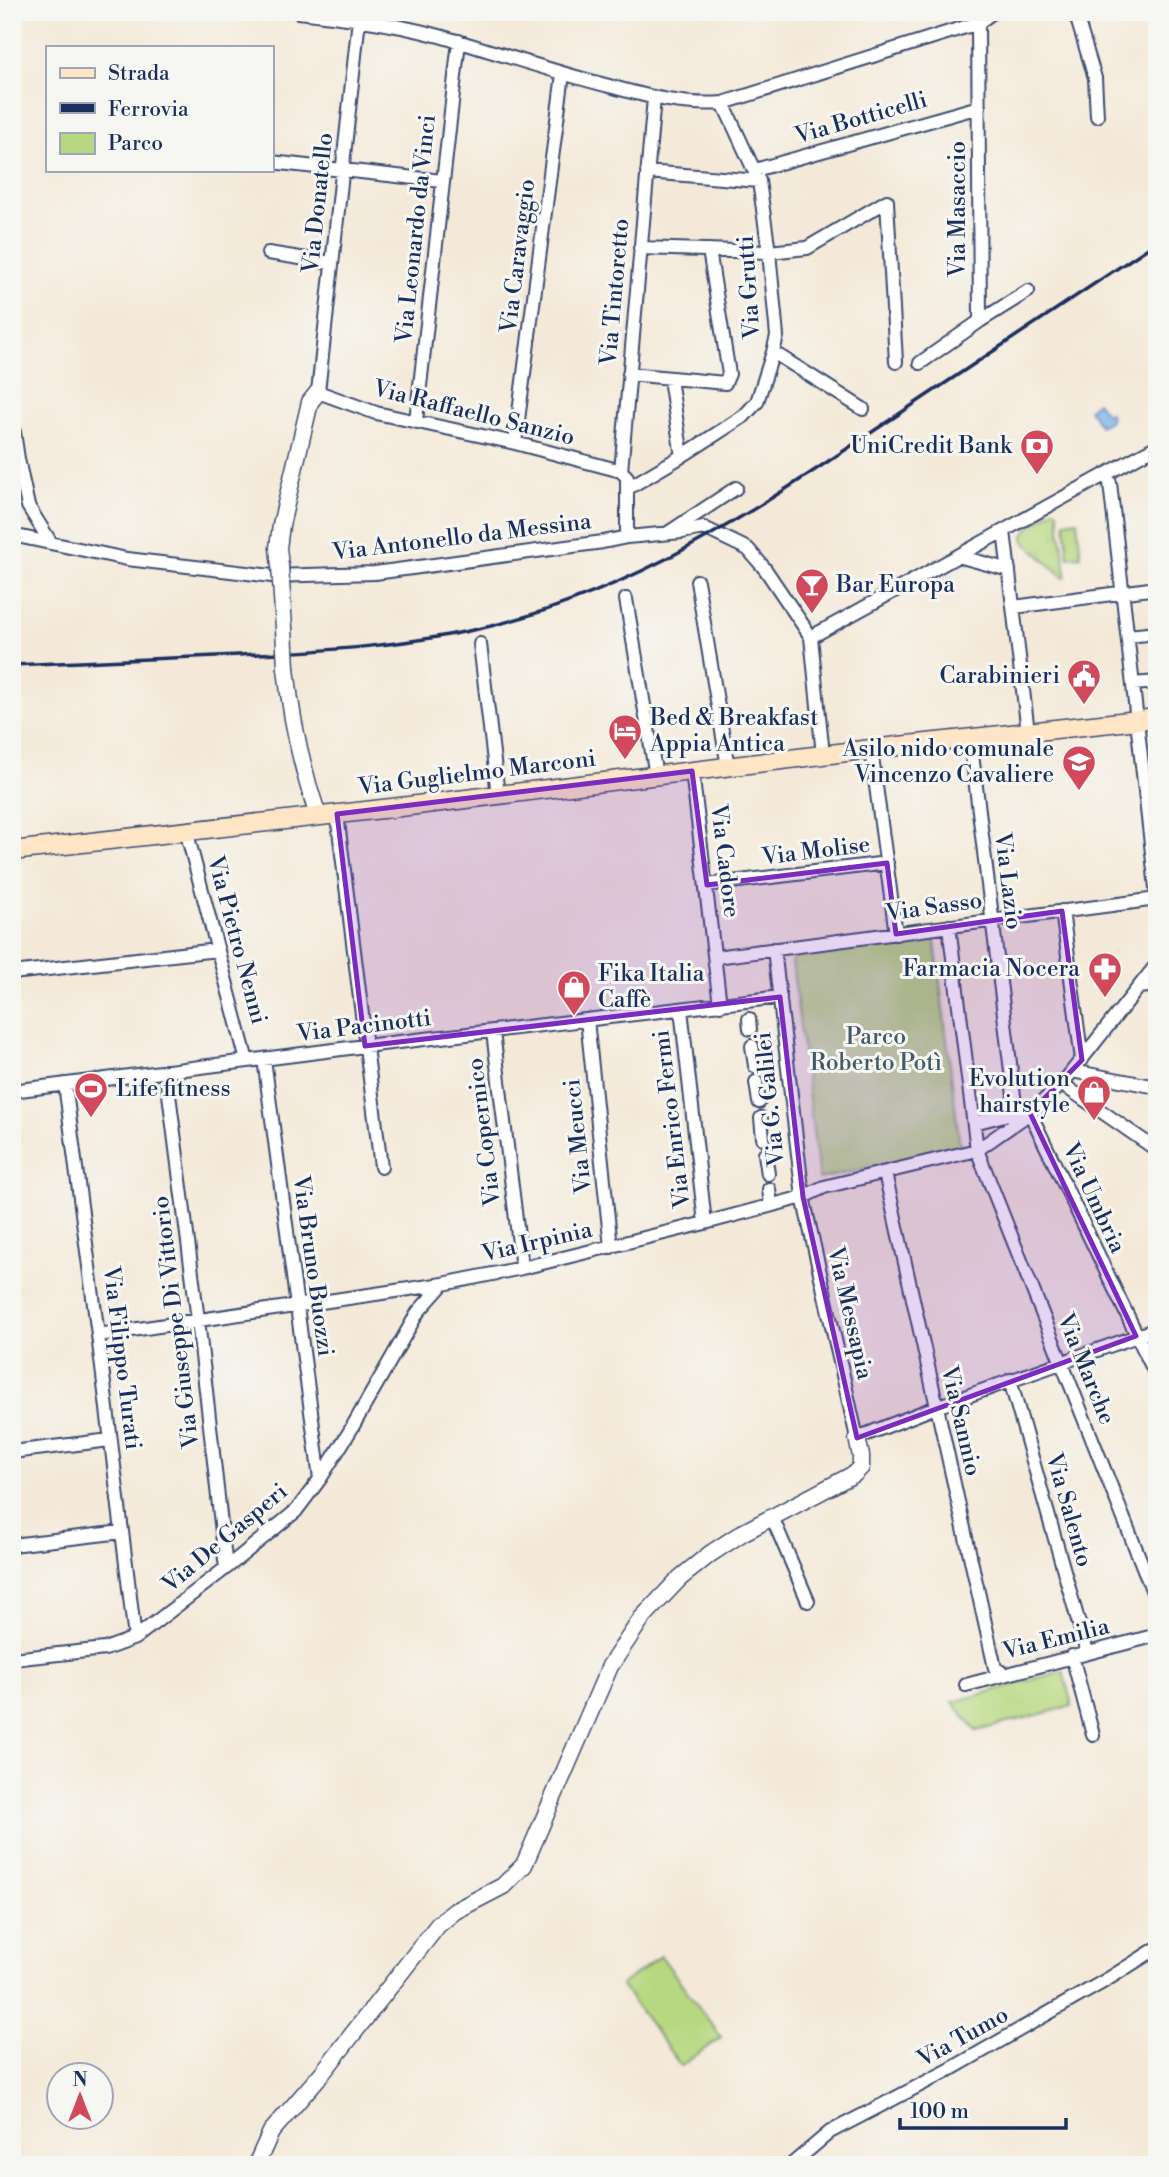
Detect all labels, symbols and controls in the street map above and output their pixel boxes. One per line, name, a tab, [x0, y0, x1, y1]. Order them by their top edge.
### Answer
legend	[46, 46, 273, 172]
text: Strada	[108, 61, 170, 87]
street label: Via Botticelli	[791, 86, 930, 151]
text: Ferrovia	[108, 97, 189, 123]
street label: Via Leonardo da Vinci	[390, 113, 442, 346]
text: Parco	[108, 131, 163, 157]
street label: Via Donatello	[297, 131, 339, 276]
street label: Via Masaccio	[944, 141, 972, 278]
street label: Via Caravaggio	[495, 177, 541, 336]
street label: Via Tintoretto	[595, 217, 635, 368]
street label: Via Grutti	[731, 234, 767, 341]
street label: Via Raffaello Sanzio	[369, 374, 578, 452]
bank icon: UniCredit Bank	[1018, 427, 1056, 476]
place label: UniCredit Bank	[850, 432, 1013, 460]
street label: Via Antonello da Messina	[330, 507, 593, 567]
bar icon: Bar Europa	[793, 566, 831, 615]
place label: Bar Europa	[835, 571, 955, 599]
public building icon: Carabinieri	[1065, 657, 1103, 706]
place label: Carabinieri	[939, 662, 1060, 690]
place label: Bed & Breakfast Appia Antica	[649, 704, 818, 758]
hotel icon: Bed & Breakfast Appia Antica	[606, 712, 644, 761]
place label: Asilo nido comunale Vincenzo Cavaliere	[841, 735, 1054, 789]
school or university icon: Asilo nido comunale Vincenzo Cavaliere	[1060, 743, 1098, 792]
street label: Via Guglielmo Marconi	[356, 745, 597, 802]
street label: Via Cadore	[704, 802, 746, 919]
street label: Via Molise	[759, 830, 872, 872]
street label: Via Lazio	[988, 830, 1028, 931]
street label: Via Pietro Nenni	[201, 852, 273, 1027]
street label: Via Sasso	[883, 886, 984, 928]
pharmacy icon: Farmacia Nocera	[1086, 950, 1124, 999]
place label: Farmacia Nocera	[902, 955, 1080, 983]
place label: Fika Italia Caffè	[598, 960, 705, 1014]
shop icon: Fika Italia Caffè	[555, 968, 593, 1017]
street label: Via Pacinotti	[294, 1004, 433, 1048]
park label: Parco Roberto Potì	[810, 1023, 942, 1077]
street label: Via Enrico Fermi	[647, 1028, 697, 1211]
street label: Via G. Galilei	[749, 1030, 791, 1169]
street label: Via Copernico	[461, 1056, 507, 1209]
place label: Evolution hairstyle	[969, 1065, 1070, 1119]
sports icon: Life fitness	[72, 1070, 110, 1119]
shop icon: Evolution hairstyle	[1075, 1073, 1113, 1122]
place label: Life fitness	[116, 1075, 230, 1103]
street label: Via Meucci	[558, 1077, 598, 1196]
street label: Via Umbria	[1056, 1138, 1132, 1258]
street label: Via Bruno Buozzi	[286, 1173, 340, 1358]
street label: Via Giuseppe Di Vittorio	[147, 1194, 205, 1451]
street label: Via Irpinia	[478, 1216, 595, 1268]
street label: Via Messapia	[821, 1243, 879, 1382]
street label: Via Filippo Turati	[97, 1264, 147, 1451]
street label: Via Marche	[1051, 1308, 1121, 1429]
street label: Via Sannio	[935, 1362, 987, 1479]
street label: Via Salento	[1039, 1449, 1099, 1570]
street label: Via De Gasperi	[156, 1477, 293, 1599]
street label: Via Emilia	[999, 1612, 1112, 1666]
street label: Via Tumo	[912, 2001, 1013, 2074]
north arrow	[46, 2062, 116, 2132]
text: N	[72, 2068, 88, 2092]
scale bar	[900, 2086, 1066, 2130]
text: 100 m	[910, 2099, 969, 2125]

